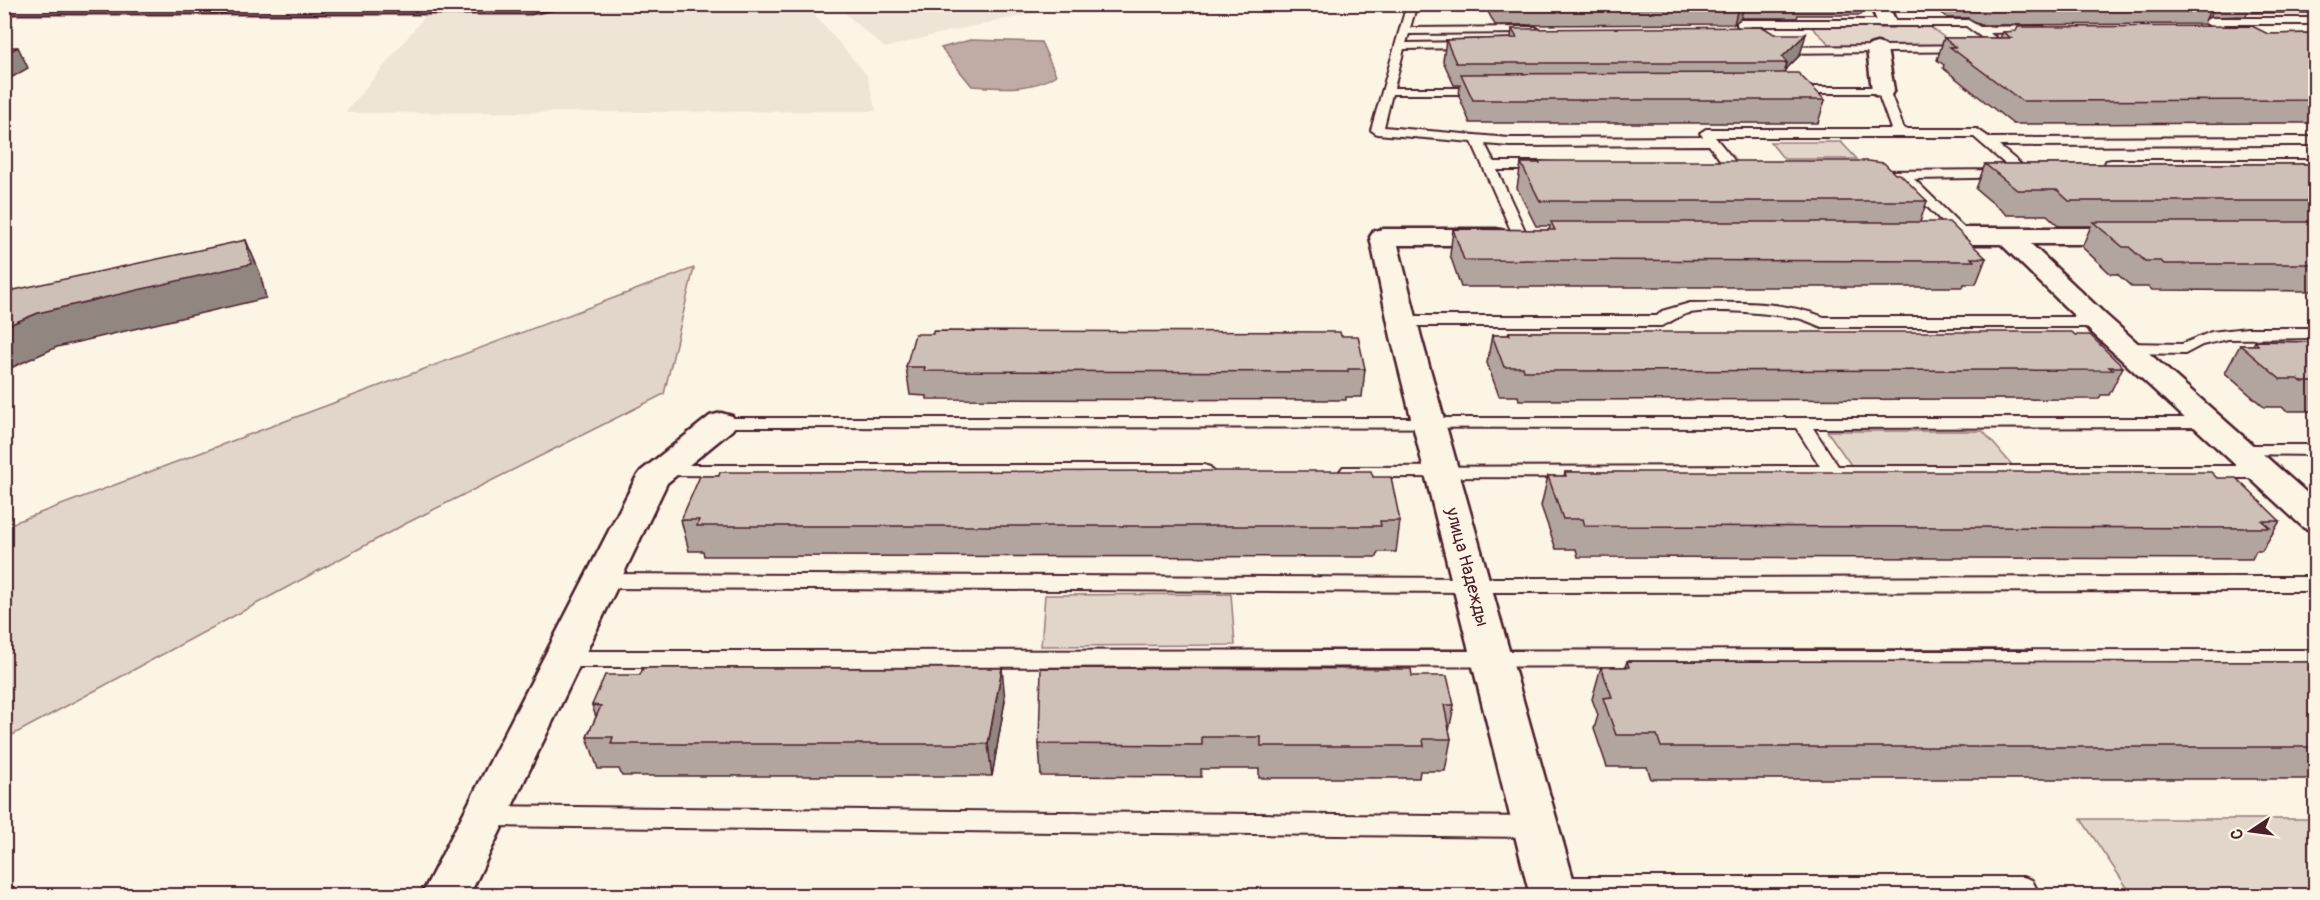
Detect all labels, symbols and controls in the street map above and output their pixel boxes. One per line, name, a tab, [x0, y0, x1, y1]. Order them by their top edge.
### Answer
street label: улица Надежды	[1440, 504, 1494, 629]
north arrow	[2221, 801, 2281, 861]
text: С	[2226, 827, 2248, 841]

